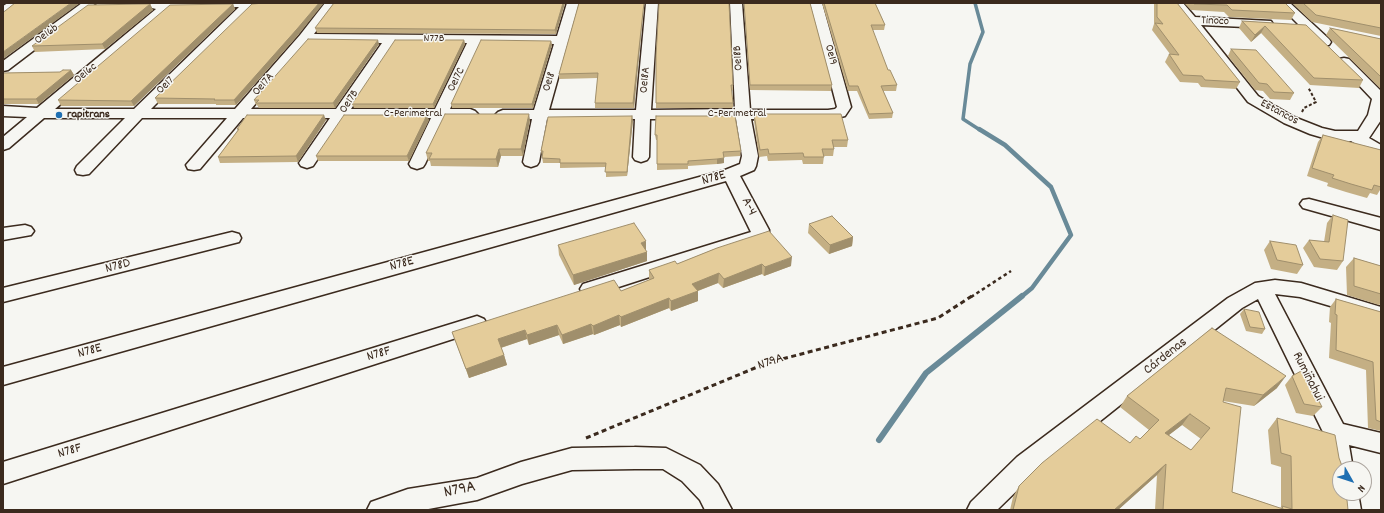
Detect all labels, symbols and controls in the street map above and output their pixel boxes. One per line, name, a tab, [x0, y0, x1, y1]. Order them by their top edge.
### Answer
street label: Tinoco	[1201, 14, 1229, 30]
street label: Oe16b	[32, 22, 62, 48]
street label: N77B	[424, 32, 444, 46]
street label: Oe19	[820, 43, 840, 67]
street label: Oe18B	[731, 45, 747, 71]
street label: Oe16c	[72, 60, 100, 88]
street label: Oe17C	[445, 65, 469, 95]
street label: Oe18A	[638, 66, 654, 94]
street label: Oe17A	[250, 70, 278, 100]
street label: Oe18	[540, 71, 560, 93]
street label: Oe17	[154, 74, 178, 98]
street label: Oe17B	[337, 88, 363, 116]
street label: Estancos	[1257, 97, 1301, 129]
street label: C-Perimetral	[384, 107, 442, 121]
street label: C-Perimetral	[708, 107, 766, 121]
place label: rapitrans	[67, 108, 110, 122]
marker: rapitrans	[54, 110, 64, 120]
street label: N78E	[700, 168, 728, 190]
street label: A-4	[736, 195, 760, 219]
street label: N78E	[388, 254, 416, 276]
street label: N78D	[104, 256, 132, 278]
street label: Cárdenas	[1141, 335, 1191, 379]
street label: N78E	[76, 341, 104, 363]
street label: N78F	[365, 343, 393, 367]
street label: Rumiñahui	[1287, 350, 1327, 404]
street label: N79A	[756, 351, 786, 375]
street label: N78F	[56, 440, 84, 464]
north arrow	[1332, 461, 1372, 501]
street label: N79A	[442, 478, 478, 504]
text: N	[1353, 481, 1368, 495]

